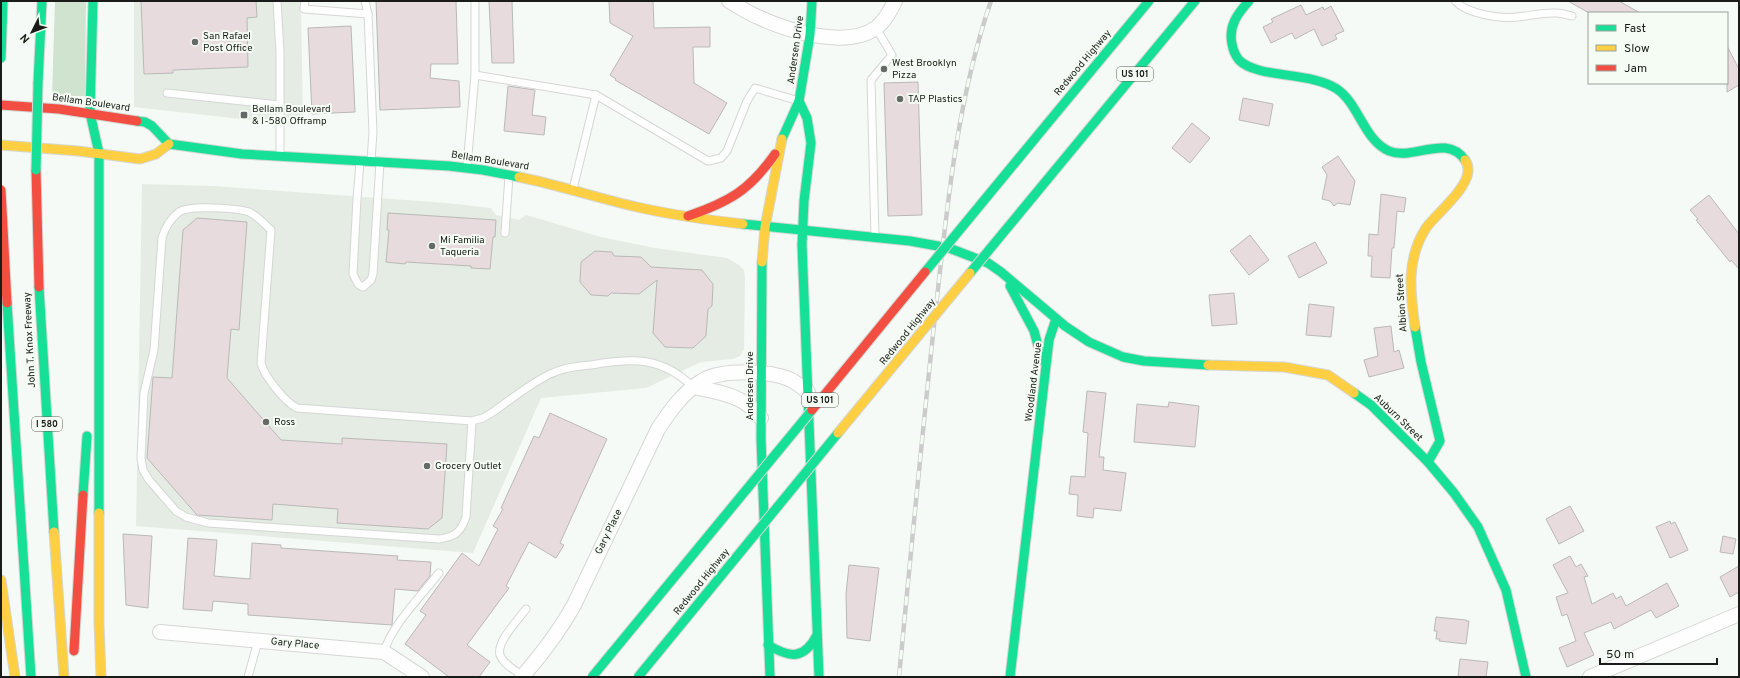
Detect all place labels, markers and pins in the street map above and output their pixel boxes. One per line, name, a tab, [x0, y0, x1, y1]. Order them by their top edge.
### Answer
place label: San Rafael Post Office	[203, 30, 253, 55]
marker: San Rafael Post Office	[190, 37, 200, 47]
place label: West Brooklyn Pizza	[892, 57, 957, 82]
marker: West Brooklyn Pizza	[879, 64, 889, 74]
place label: TAP Plastics	[908, 93, 963, 106]
marker: TAP Plastics	[895, 94, 905, 104]
place label: Bellam Boulevard & I-580 Offramp	[252, 103, 331, 128]
marker: Bellam Boulevard & I-580 Offramp	[239, 110, 249, 120]
place label: Mi Familia Taqueria	[440, 234, 485, 259]
marker: Mi Familia Taqueria	[427, 241, 437, 251]
place label: Ross	[274, 416, 296, 429]
marker: Ross	[261, 417, 271, 427]
place label: Grocery Outlet	[435, 460, 502, 473]
marker: Grocery Outlet	[422, 461, 432, 471]

